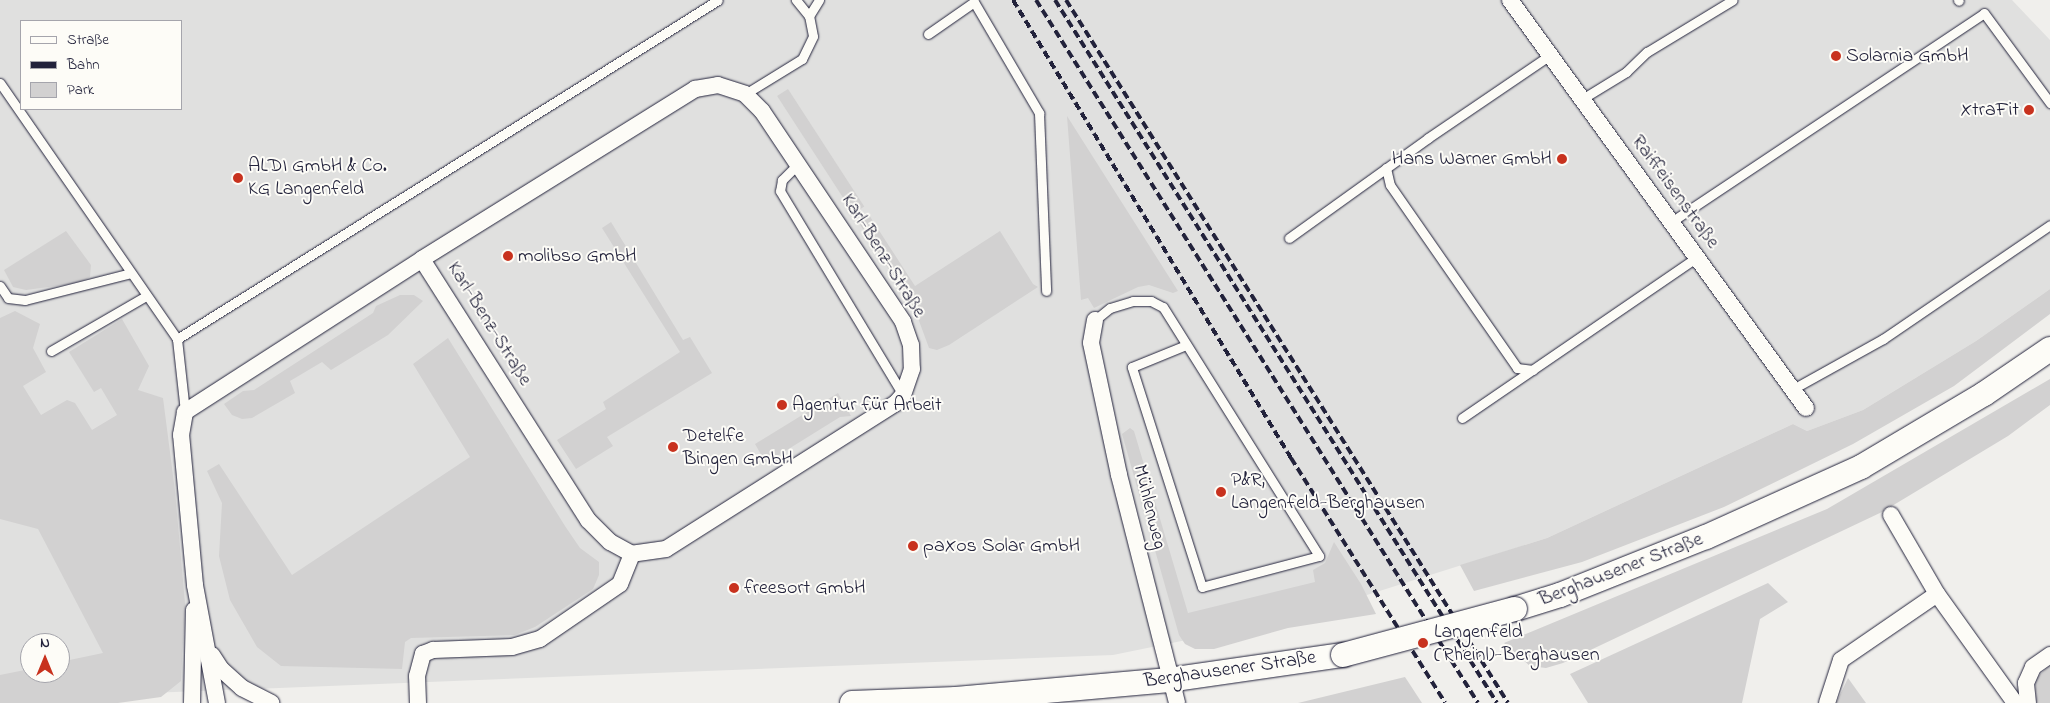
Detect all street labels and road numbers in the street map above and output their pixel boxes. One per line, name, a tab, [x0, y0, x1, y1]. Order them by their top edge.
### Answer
street label: Raiffeisenstraße	[1626, 130, 1724, 254]
street label: Karl-Benz-Straße	[835, 190, 931, 322]
street label: Karl-Benz-Straße	[441, 258, 537, 390]
street label: Mühlenweg	[1127, 462, 1171, 552]
street label: Berghausener Straße	[1536, 528, 1706, 612]
street label: Berghausener Straße	[1142, 646, 1318, 694]

